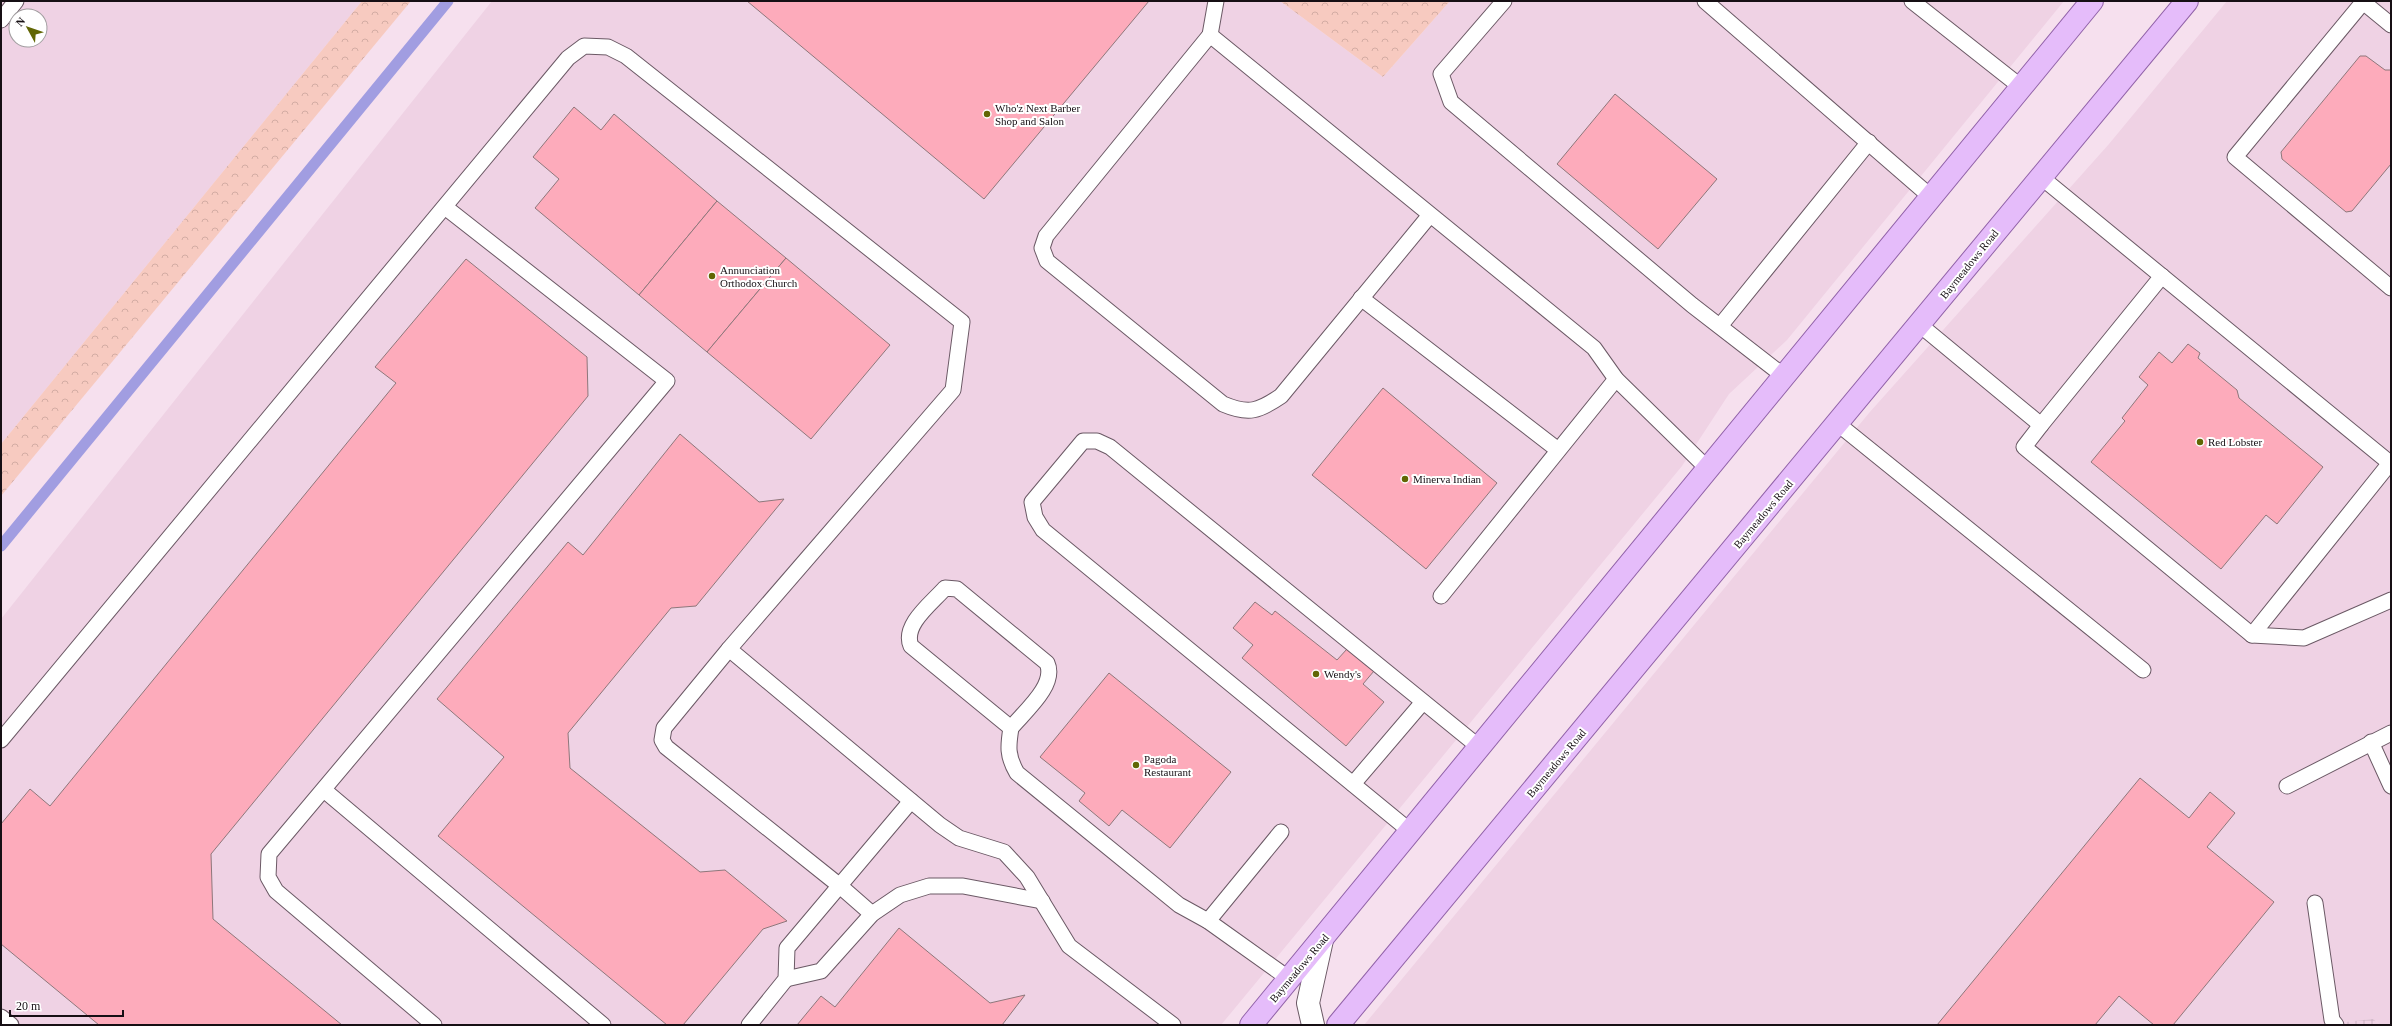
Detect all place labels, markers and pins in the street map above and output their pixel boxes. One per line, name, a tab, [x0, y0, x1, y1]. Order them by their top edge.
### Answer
place label: Who'z Next Barber Shop and Salon	[995, 102, 1080, 127]
marker: Who'z Next Barber Shop and Salon	[982, 109, 992, 119]
place label: Annunciation Orthodox Church	[720, 264, 798, 289]
marker: Annunciation Orthodox Church	[707, 271, 717, 281]
place label: Red Lobster	[2208, 436, 2262, 448]
marker: Red Lobster	[2195, 437, 2205, 447]
place label: Minerva Indian	[1413, 473, 1482, 485]
marker: Minerva Indian	[1400, 474, 1410, 484]
place label: Wendy's	[1324, 668, 1361, 680]
marker: Wendy's	[1311, 669, 1321, 679]
place label: Pagoda Restaurant	[1144, 753, 1191, 778]
marker: Pagoda Restaurant	[1131, 760, 1141, 770]

